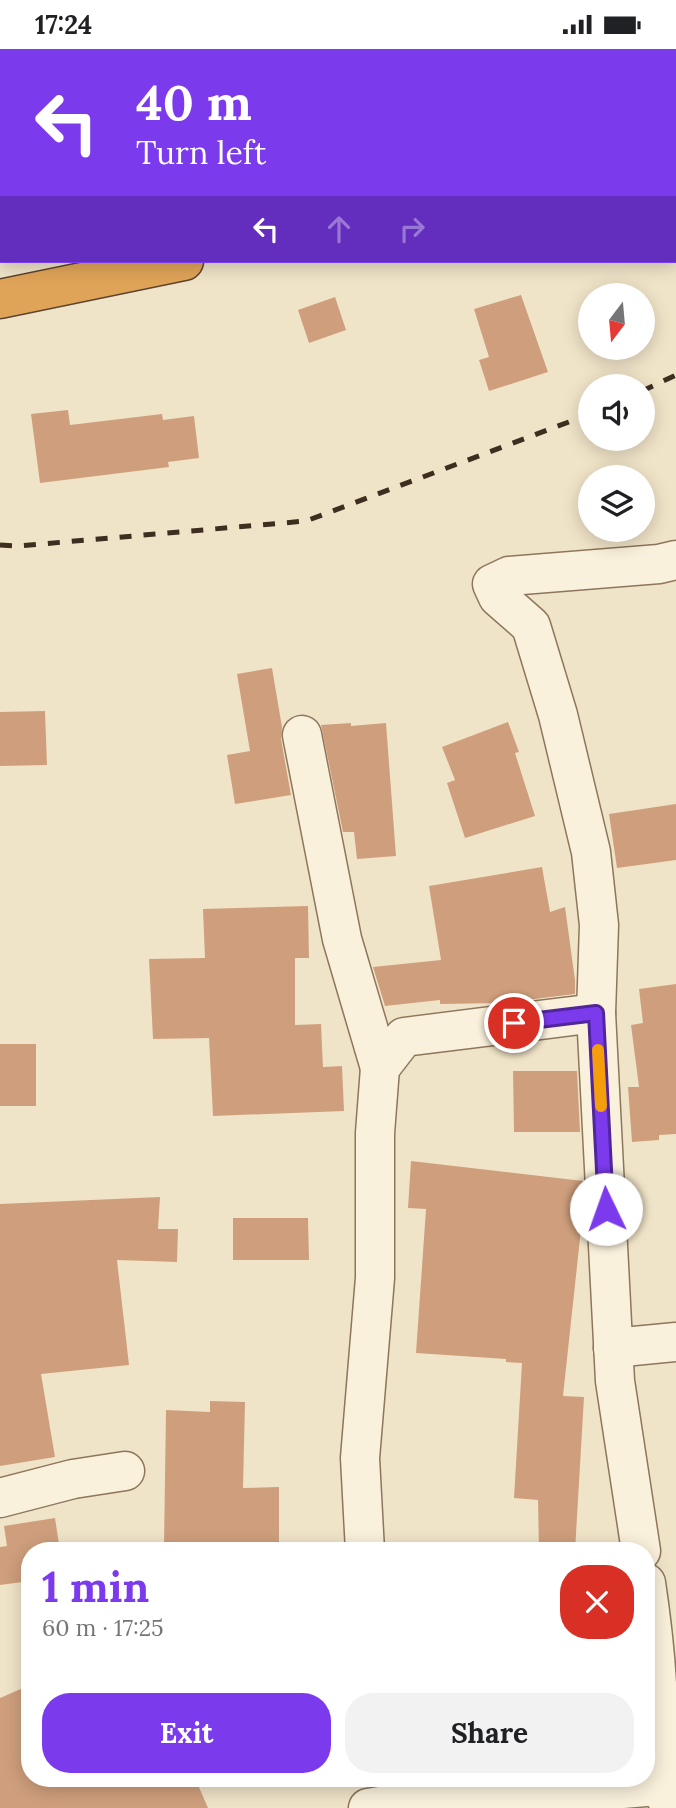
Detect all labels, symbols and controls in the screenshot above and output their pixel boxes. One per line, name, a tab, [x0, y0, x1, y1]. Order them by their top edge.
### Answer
text: 17:24	[35, 8, 92, 41]
text: 40 m	[136, 71, 252, 133]
icon: left	[21, 77, 112, 168]
text: Turn left	[136, 132, 266, 173]
icon: left	[247, 210, 285, 248]
icon: ahead	[320, 210, 358, 248]
icon: right	[393, 210, 431, 248]
north arrow	[578, 283, 654, 361]
map controls	[578, 283, 655, 542]
button: sound	[578, 374, 655, 451]
button: layers	[578, 465, 655, 542]
pin	[484, 993, 544, 1053]
icon: arrive	[495, 1004, 533, 1042]
position arrow	[569, 1172, 643, 1246]
text: 1 min	[42, 1560, 149, 1614]
button: close	[560, 1565, 634, 1639]
text: 60 m · 17:25	[42, 1613, 164, 1642]
button: Exit	[42, 1693, 331, 1773]
button: Share	[345, 1693, 634, 1773]

